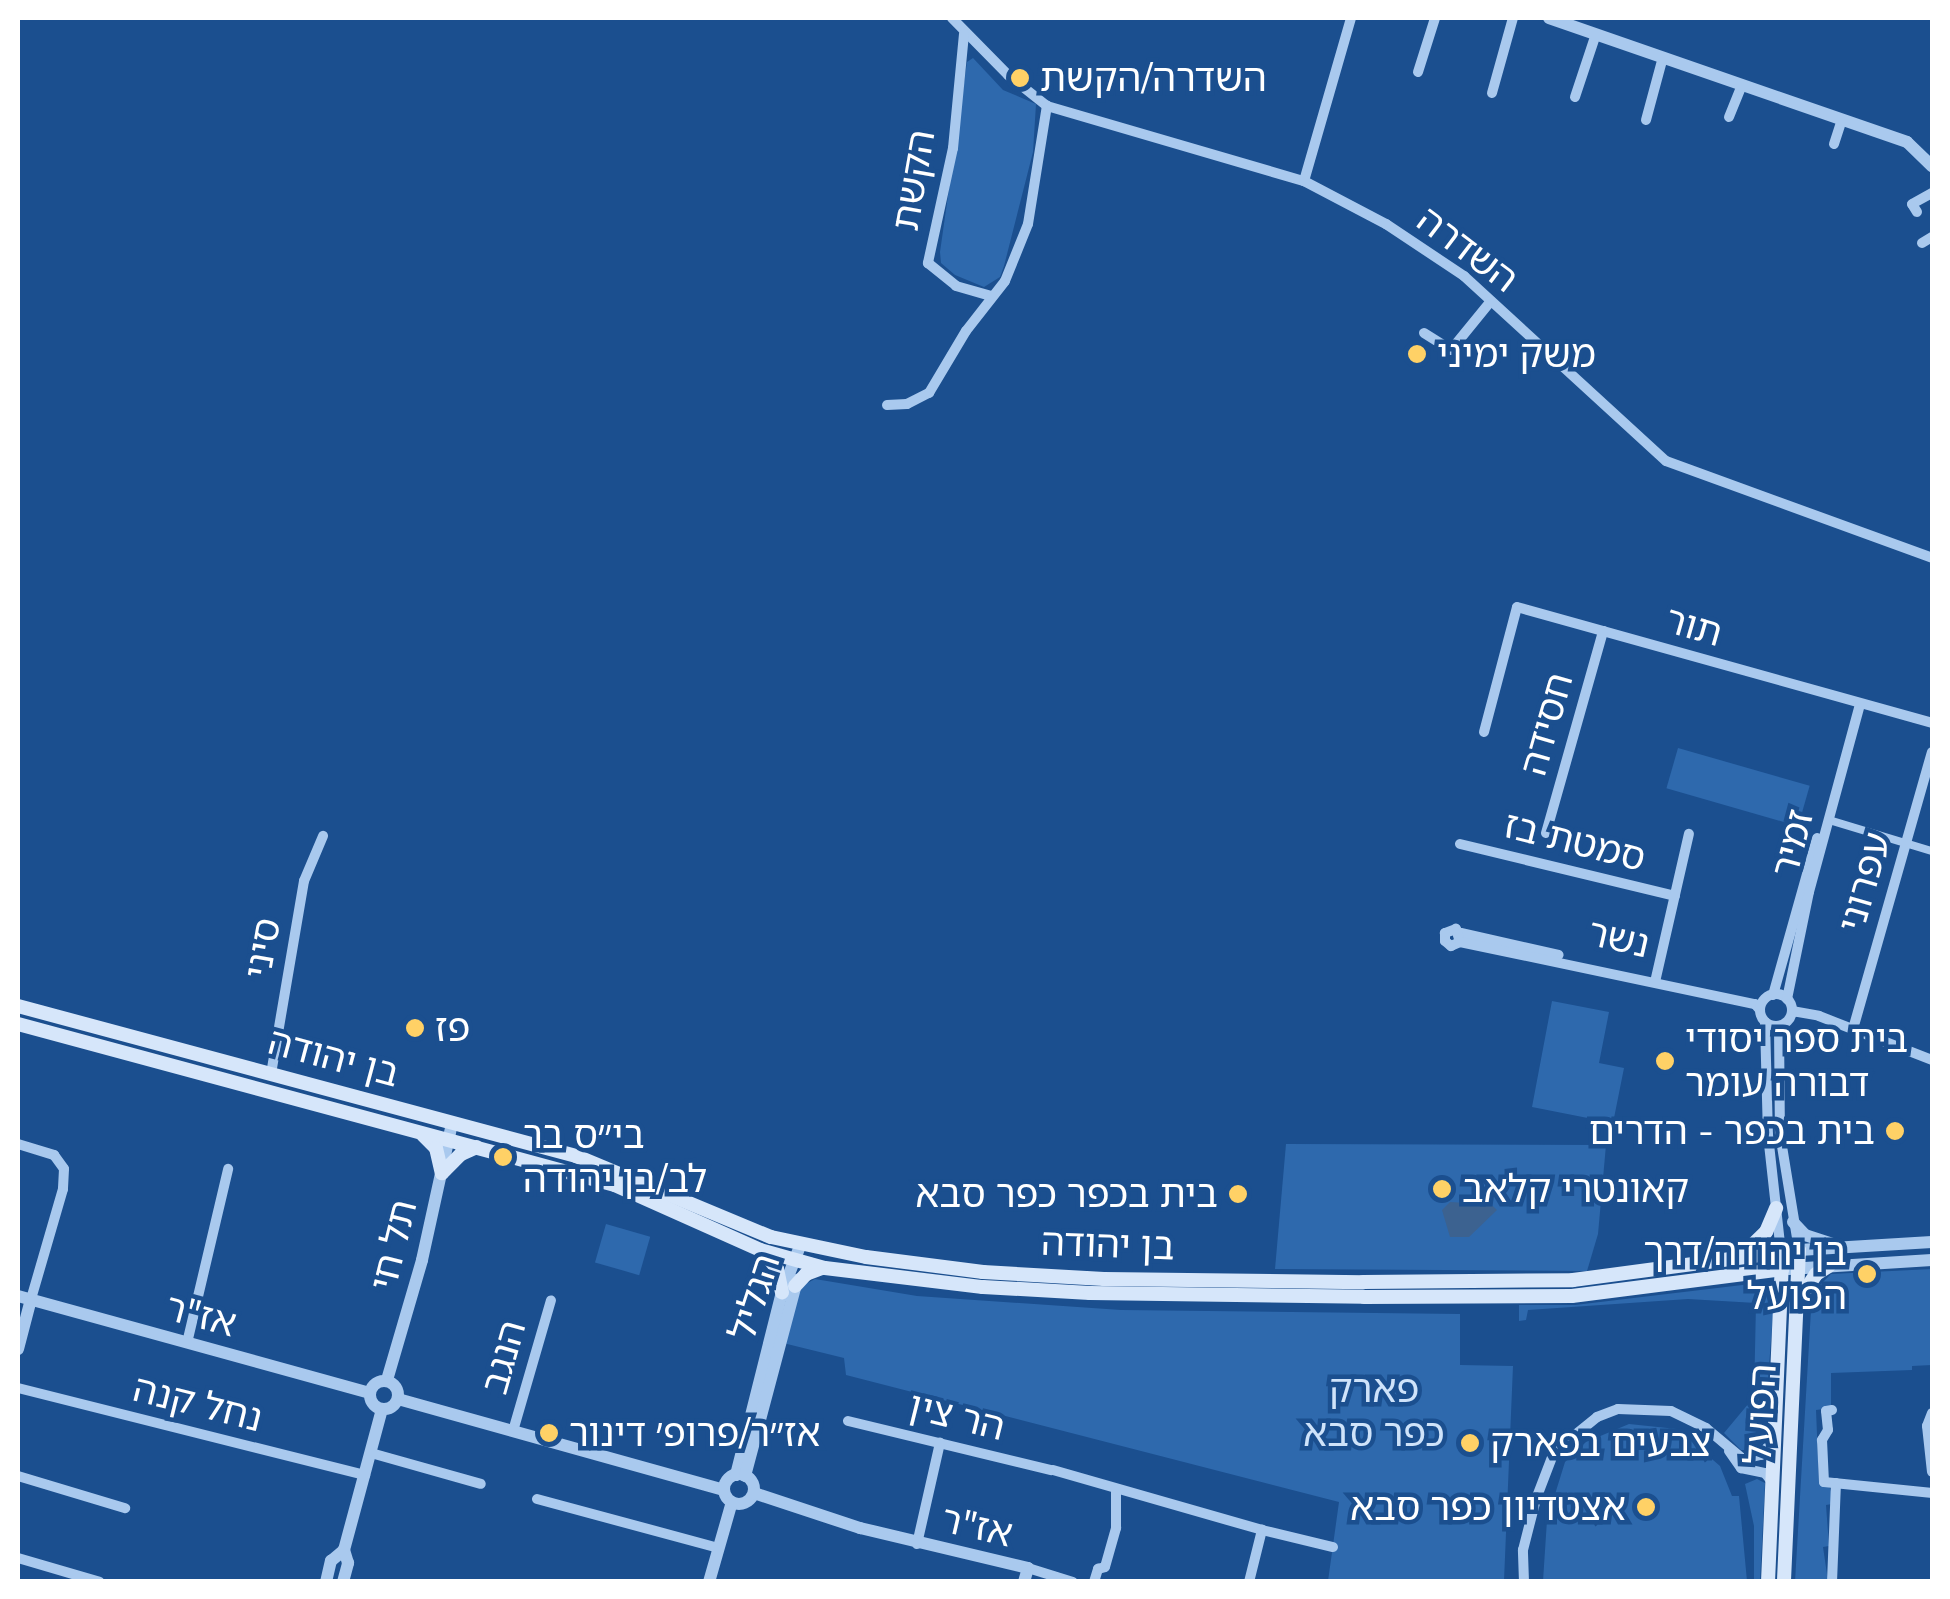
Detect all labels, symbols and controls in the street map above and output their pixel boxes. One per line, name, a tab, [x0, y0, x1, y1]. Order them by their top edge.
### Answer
place label: השדרה/הקשת	[1040, 55, 1267, 101]
marker: השדרה/הקשת	[1009, 67, 1031, 89]
street label: הקשת	[882, 126, 944, 234]
street label: השדרה	[1409, 196, 1527, 302]
place label: משק ימיני	[1437, 331, 1596, 377]
marker: משק ימיני	[1406, 343, 1428, 365]
street label: תור	[1660, 596, 1728, 656]
street label: חסידה	[1510, 668, 1582, 780]
street label: סמטת בז	[1500, 801, 1650, 881]
street label: זמיר	[1761, 804, 1823, 882]
street label: עפרוני	[1828, 827, 1900, 937]
street label: נשר	[1584, 909, 1654, 967]
street label: סיני	[234, 914, 290, 982]
place label: פז	[435, 1005, 470, 1051]
place label: בית ספר יסודי דבורה עומר	[1685, 1016, 1908, 1106]
marker: פז	[404, 1017, 426, 1039]
street label: בן יהודה	[264, 1018, 404, 1096]
marker: בית ספר יסודי דבורה עומר	[1654, 1050, 1676, 1072]
place label: בית בכפר - הדרים	[1589, 1108, 1875, 1154]
place label: בי״ס בר לב/בן יהודה	[523, 1112, 707, 1202]
marker: בית בכפר - הדרים	[1884, 1120, 1906, 1142]
marker: בי״ס בר לב/בן יהודה	[492, 1146, 514, 1168]
place label: קאונטרי קלאב	[1462, 1166, 1689, 1212]
place label: בית בכפר כפר סבא	[916, 1171, 1218, 1217]
marker: קאונטרי קלאב	[1431, 1178, 1453, 1200]
marker: בית בכפר כפר סבא	[1227, 1183, 1249, 1205]
street label: תל חי	[360, 1195, 426, 1295]
street label: בן יהודה	[1040, 1219, 1176, 1269]
place label: בן יהודה/דרך הפועל	[1643, 1229, 1847, 1318]
street label: הגליל	[719, 1248, 789, 1346]
marker: בן יהודה/דרך הפועל	[1856, 1263, 1878, 1285]
street label: אז"ר	[161, 1284, 241, 1346]
street label: הנגב	[471, 1315, 535, 1399]
street label: הפועל	[1735, 1363, 1785, 1465]
street label: נחל קנה	[129, 1365, 267, 1441]
park label: פארק כפר סבא	[1303, 1366, 1445, 1456]
street label: הר צין	[904, 1382, 1010, 1450]
place label: אז״ר/פרופ׳ דינור	[569, 1410, 820, 1456]
place label: צבעים בפארק	[1490, 1420, 1711, 1466]
marker: אז״ר/פרופ׳ דינור	[538, 1422, 560, 1444]
marker: צבעים בפארק	[1459, 1432, 1481, 1454]
place label: אצטדיון כפר סבא	[1350, 1484, 1626, 1530]
street label: אז"ר	[937, 1496, 1017, 1556]
marker: אצטדיון כפר סבא	[1635, 1496, 1657, 1518]

